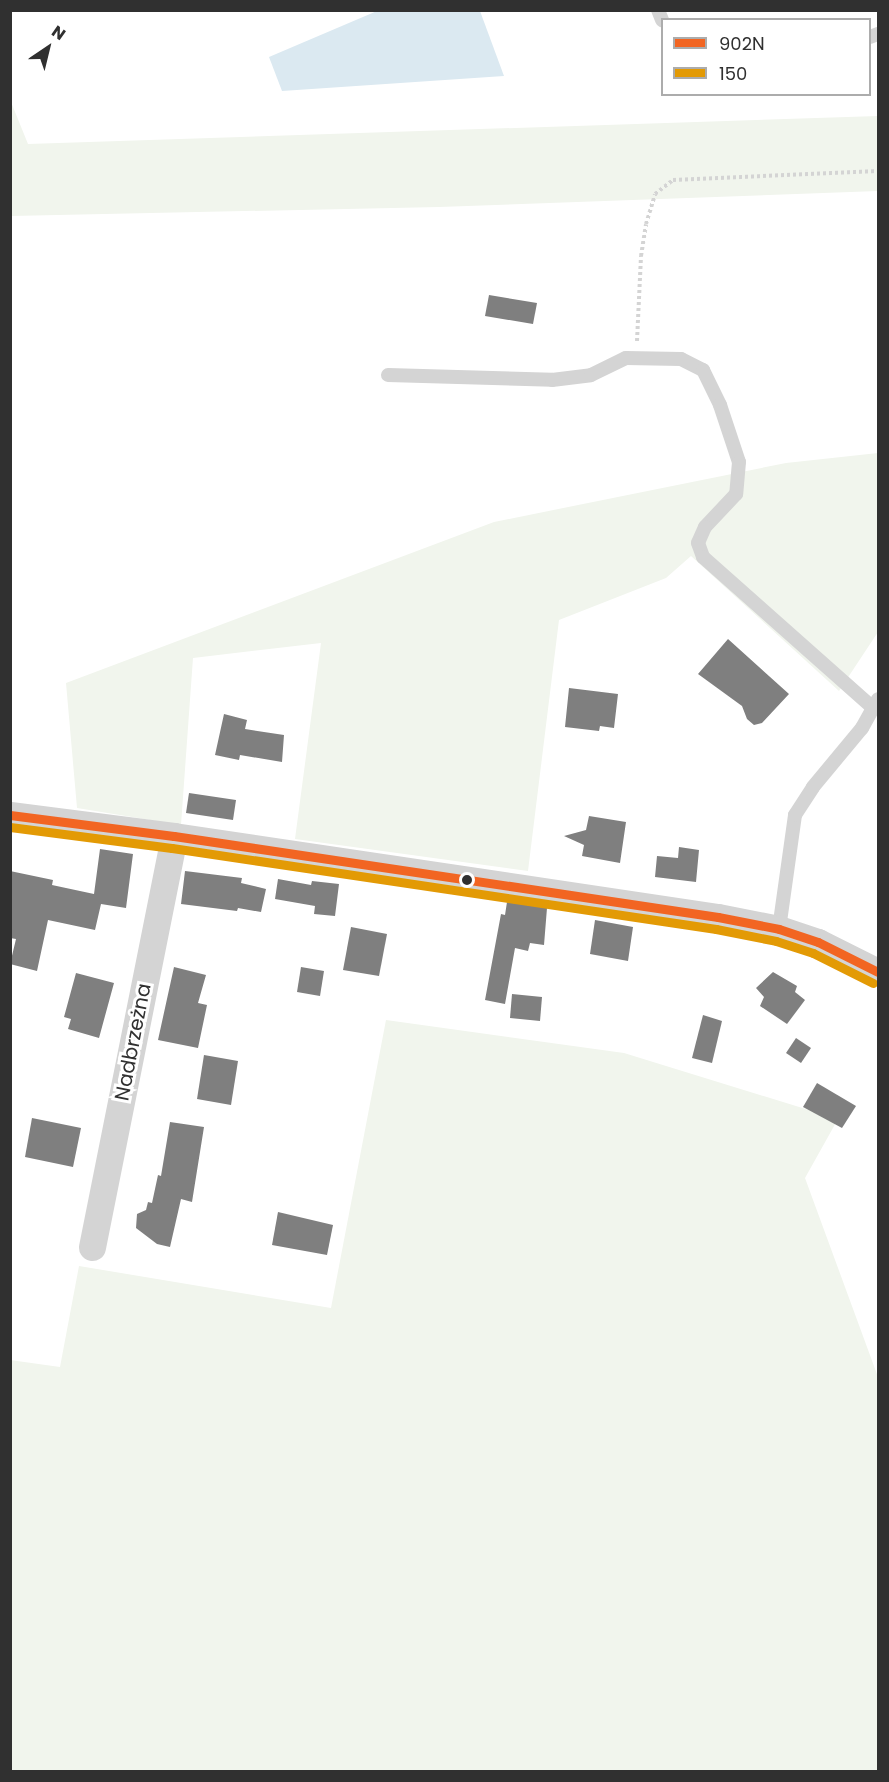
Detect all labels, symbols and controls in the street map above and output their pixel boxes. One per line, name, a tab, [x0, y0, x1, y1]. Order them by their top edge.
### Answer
north arrow	[18, 18, 78, 78]
legend	[661, 18, 871, 96]
text: N	[47, 20, 70, 46]
text: 902N	[719, 31, 765, 56]
text: 150	[719, 61, 747, 86]
unlabelled marker	[461, 874, 473, 886]
street label: Nadbrzeżna	[110, 981, 156, 1103]

